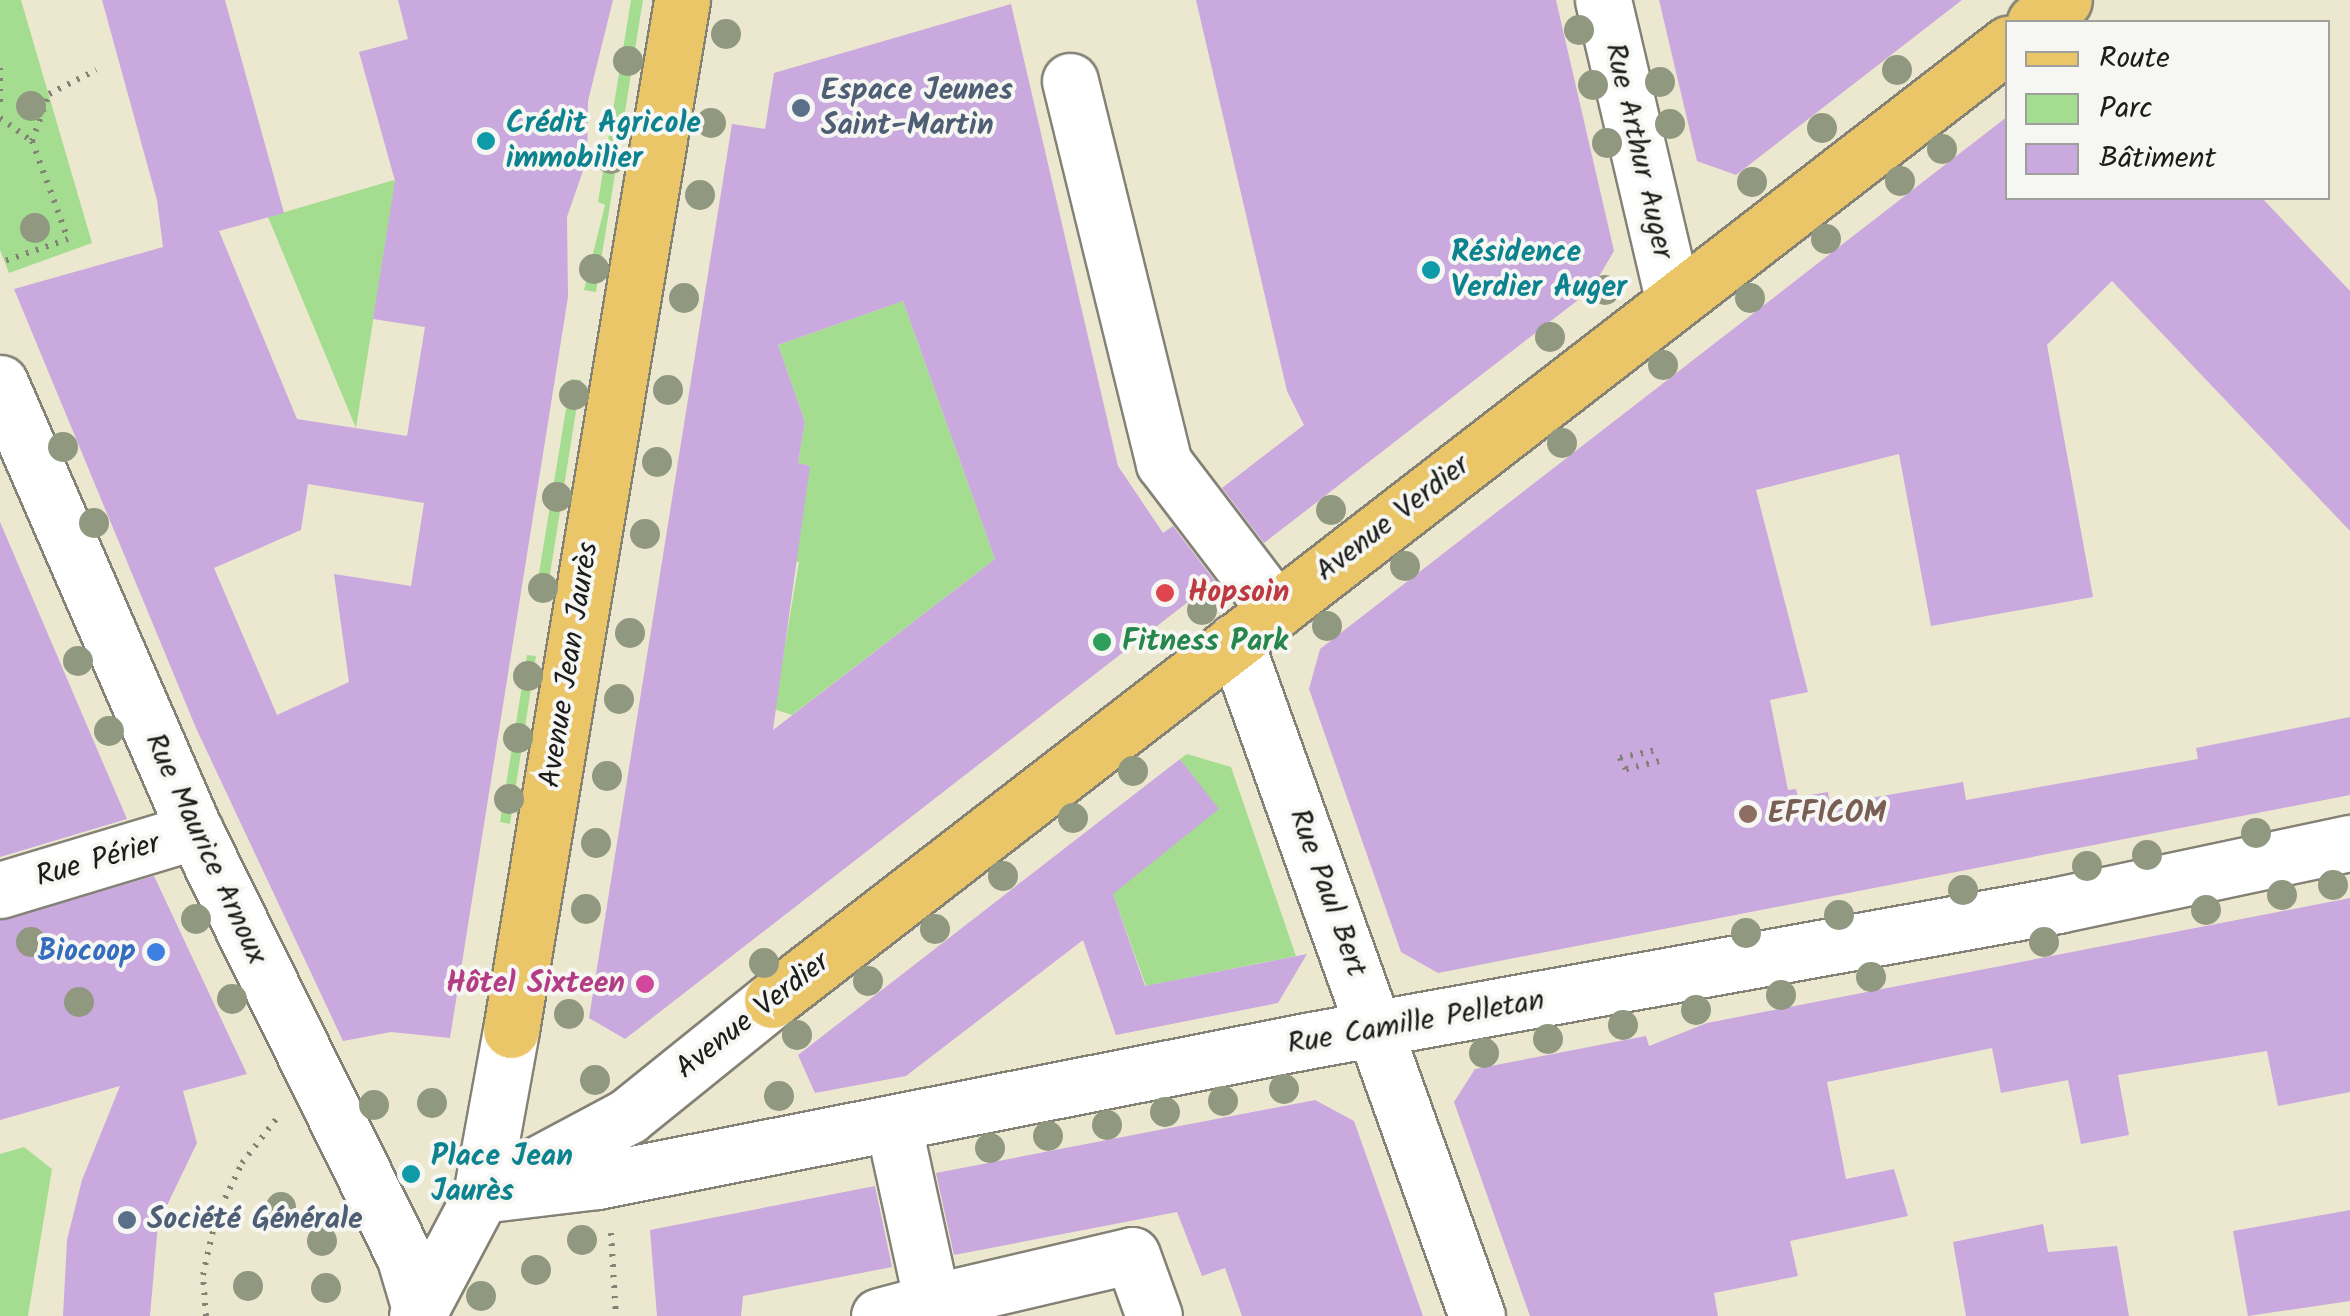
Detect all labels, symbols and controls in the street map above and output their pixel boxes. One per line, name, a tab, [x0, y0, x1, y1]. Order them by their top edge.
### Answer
legend	[2005, 20, 2330, 200]
text: Route	[2099, 35, 2170, 83]
street label: Rue Arthur Auger	[1596, 40, 1680, 262]
place label: Espace Jeunes Saint-Martin	[821, 73, 1013, 144]
text: Parc	[2099, 85, 2153, 133]
marker: Espace Jeunes Saint-Martin	[790, 97, 812, 119]
place label: Crédit Agricole immobilier	[506, 106, 701, 176]
marker: Crédit Agricole immobilier	[475, 130, 497, 152]
text: Bâtiment	[2099, 135, 2216, 183]
place label: Résidence Verdier Auger	[1451, 235, 1627, 306]
marker: Résidence Verdier Auger	[1420, 259, 1442, 281]
street label: Avenue Verdier	[1309, 448, 1477, 590]
street label: Avenue Jean Jaurès	[533, 540, 607, 790]
place label: Hopsoin	[1188, 575, 1289, 611]
marker: Hopsoin	[1152, 580, 1178, 606]
place label: Fitness Park	[1122, 624, 1288, 660]
marker: Fitness Park	[1091, 631, 1113, 653]
street label: Rue Maurice Arnoux	[136, 728, 274, 970]
place label: EFFICOM	[1768, 796, 1886, 832]
marker: EFFICOM	[1737, 803, 1759, 825]
street label: Rue Paul Bert	[1280, 804, 1374, 982]
street label: Rue Périer	[32, 826, 164, 896]
place label: Biocoop	[38, 934, 136, 970]
marker: Biocoop	[145, 941, 167, 963]
street label: Avenue Verdier	[669, 945, 837, 1087]
place label: Hôtel Sixteen	[446, 966, 625, 1002]
marker: Hôtel Sixteen	[634, 973, 656, 995]
street label: Rue Camille Pelletan	[1285, 983, 1547, 1063]
place label: Place Jean Jaurès	[431, 1139, 573, 1210]
marker: Place Jean Jaurès	[400, 1163, 422, 1185]
place label: Société Générale	[147, 1202, 363, 1238]
marker: Société Générale	[116, 1209, 138, 1231]

